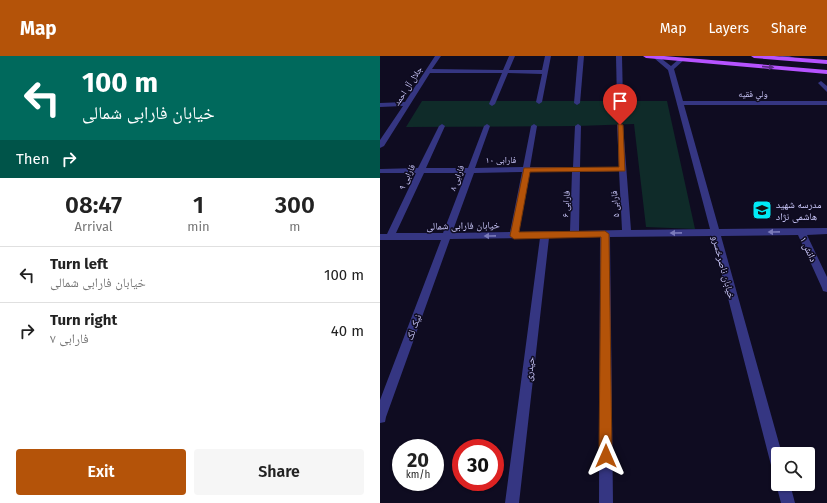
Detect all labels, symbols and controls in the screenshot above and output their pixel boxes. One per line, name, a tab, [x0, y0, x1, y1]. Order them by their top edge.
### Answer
text: Map	[20, 17, 57, 40]
text: Map	[660, 20, 686, 37]
text: Layers	[708, 20, 749, 37]
text: Share	[771, 20, 807, 37]
street label: جلال آل احمد	[392, 64, 425, 108]
one-way arrow	[762, 64, 774, 70]
text: 100 m	[82, 66, 158, 99]
icon: left	[16, 72, 68, 124]
pin	[603, 84, 637, 125]
street label: ولي فقيه	[738, 89, 768, 101]
icon: arrive	[609, 90, 631, 112]
text: خیابان فارابی شمالی	[82, 102, 215, 124]
icon: right	[58, 148, 80, 170]
text: Then	[16, 150, 50, 168]
street label: فارابی ۱۰	[486, 155, 517, 165]
street label: فارابی ۹	[397, 163, 418, 191]
street label: فارابی ۸	[448, 164, 467, 192]
street label: فارابی ۶	[560, 190, 572, 218]
street label: فارابی ۵	[609, 190, 621, 218]
text: 08:47	[65, 191, 122, 219]
text: 1	[193, 191, 204, 219]
text: 300	[275, 191, 315, 219]
school or university icon: مدرسه شهید ه‍اشمی نژاد	[751, 199, 773, 221]
place label: مدرسه شهید ه‍اشمی نژاد	[776, 199, 822, 223]
text: Arrival	[75, 219, 113, 234]
text: min	[187, 219, 210, 234]
text: m	[289, 219, 300, 234]
street label: خیابان فارابی شمالی	[426, 219, 501, 233]
one-way arrow	[767, 229, 780, 235]
one-way arrow	[669, 230, 682, 236]
one-way arrow	[483, 233, 496, 239]
street label: خیابان ناصرخسرو	[709, 234, 737, 301]
street label: دانش ۱	[797, 235, 819, 264]
text: Turn left	[50, 255, 108, 273]
icon: left	[16, 264, 38, 286]
text: 100 m	[324, 266, 364, 284]
text: خیابان فارابی شمالی	[50, 275, 146, 290]
text: Turn right	[50, 311, 117, 329]
street label: نیک لک	[404, 313, 424, 342]
icon: right	[16, 320, 38, 342]
text: 40 m	[331, 322, 364, 340]
text: فارابی ۷	[50, 331, 89, 346]
street label: حیدری	[523, 355, 538, 382]
position arrow	[585, 435, 627, 477]
speed limit sign: 30	[452, 439, 504, 491]
map controls	[771, 447, 815, 491]
button: search	[771, 447, 815, 491]
text: 20	[407, 448, 429, 472]
button: Exit	[16, 449, 186, 495]
button: Share	[194, 449, 364, 495]
text: km/h	[406, 469, 430, 481]

